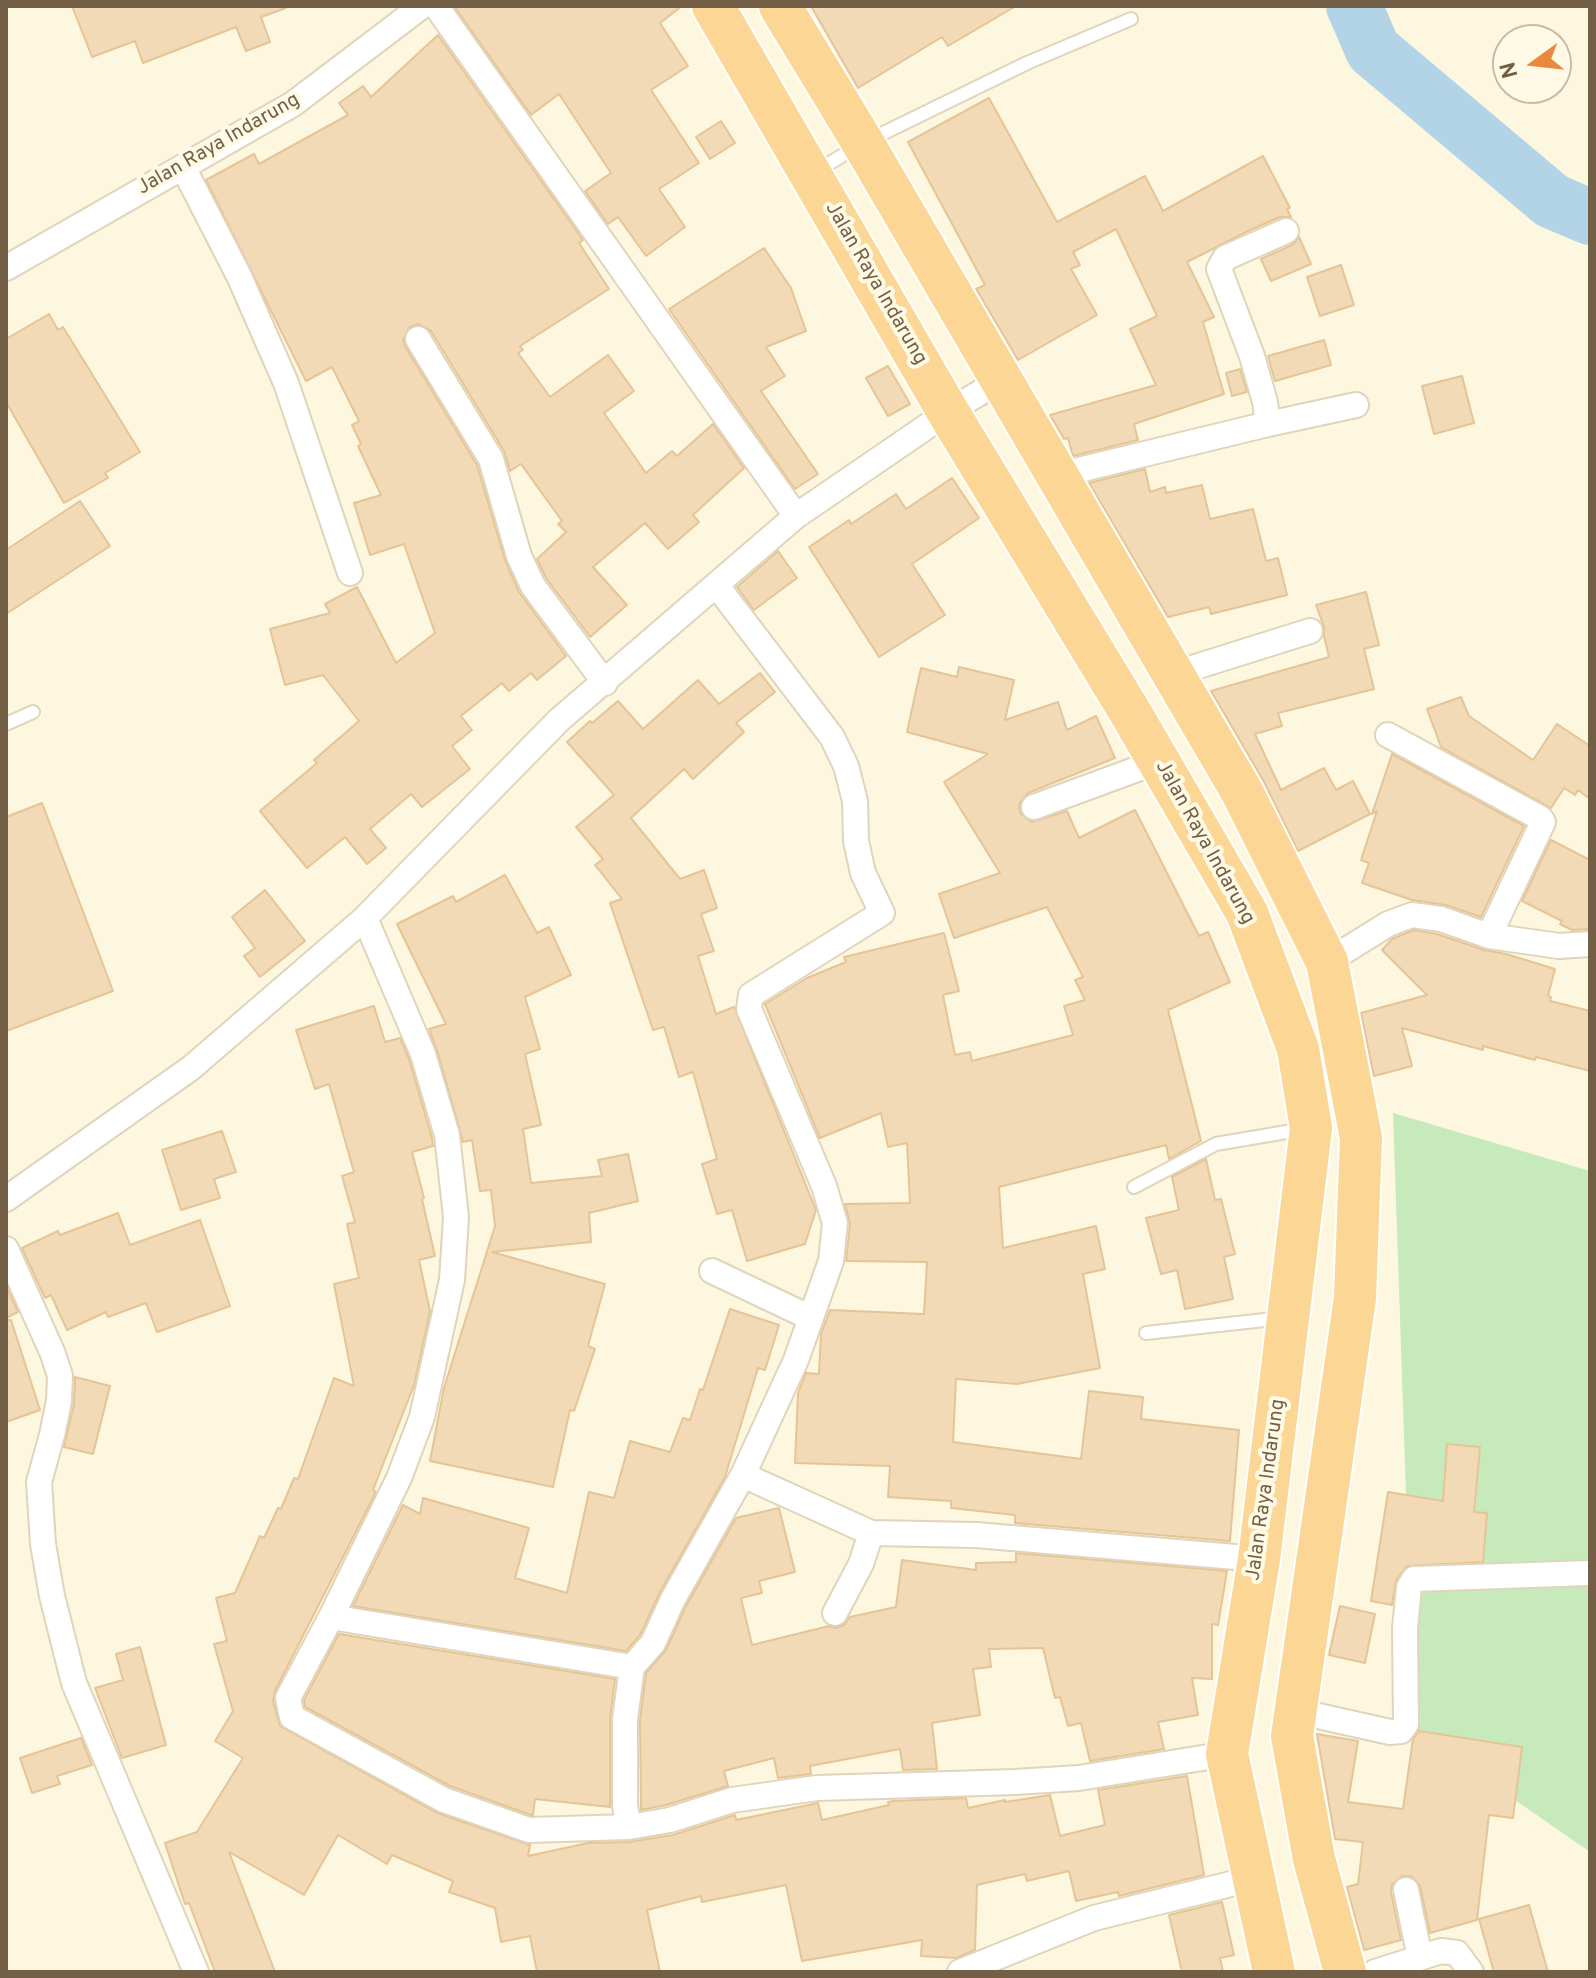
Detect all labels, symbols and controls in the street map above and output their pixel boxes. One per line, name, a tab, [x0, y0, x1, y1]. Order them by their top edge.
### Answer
north arrow	[1492, 24, 1572, 104]
text: N	[1495, 59, 1525, 81]
street label: Jalan Raya Indarung	[134, 89, 304, 201]
street label: Jalan Raya Indarung	[819, 199, 931, 369]
street label: Jalan Raya Indarung	[1149, 757, 1259, 929]
street label: Jalan Raya Indarung	[1242, 1398, 1292, 1582]

